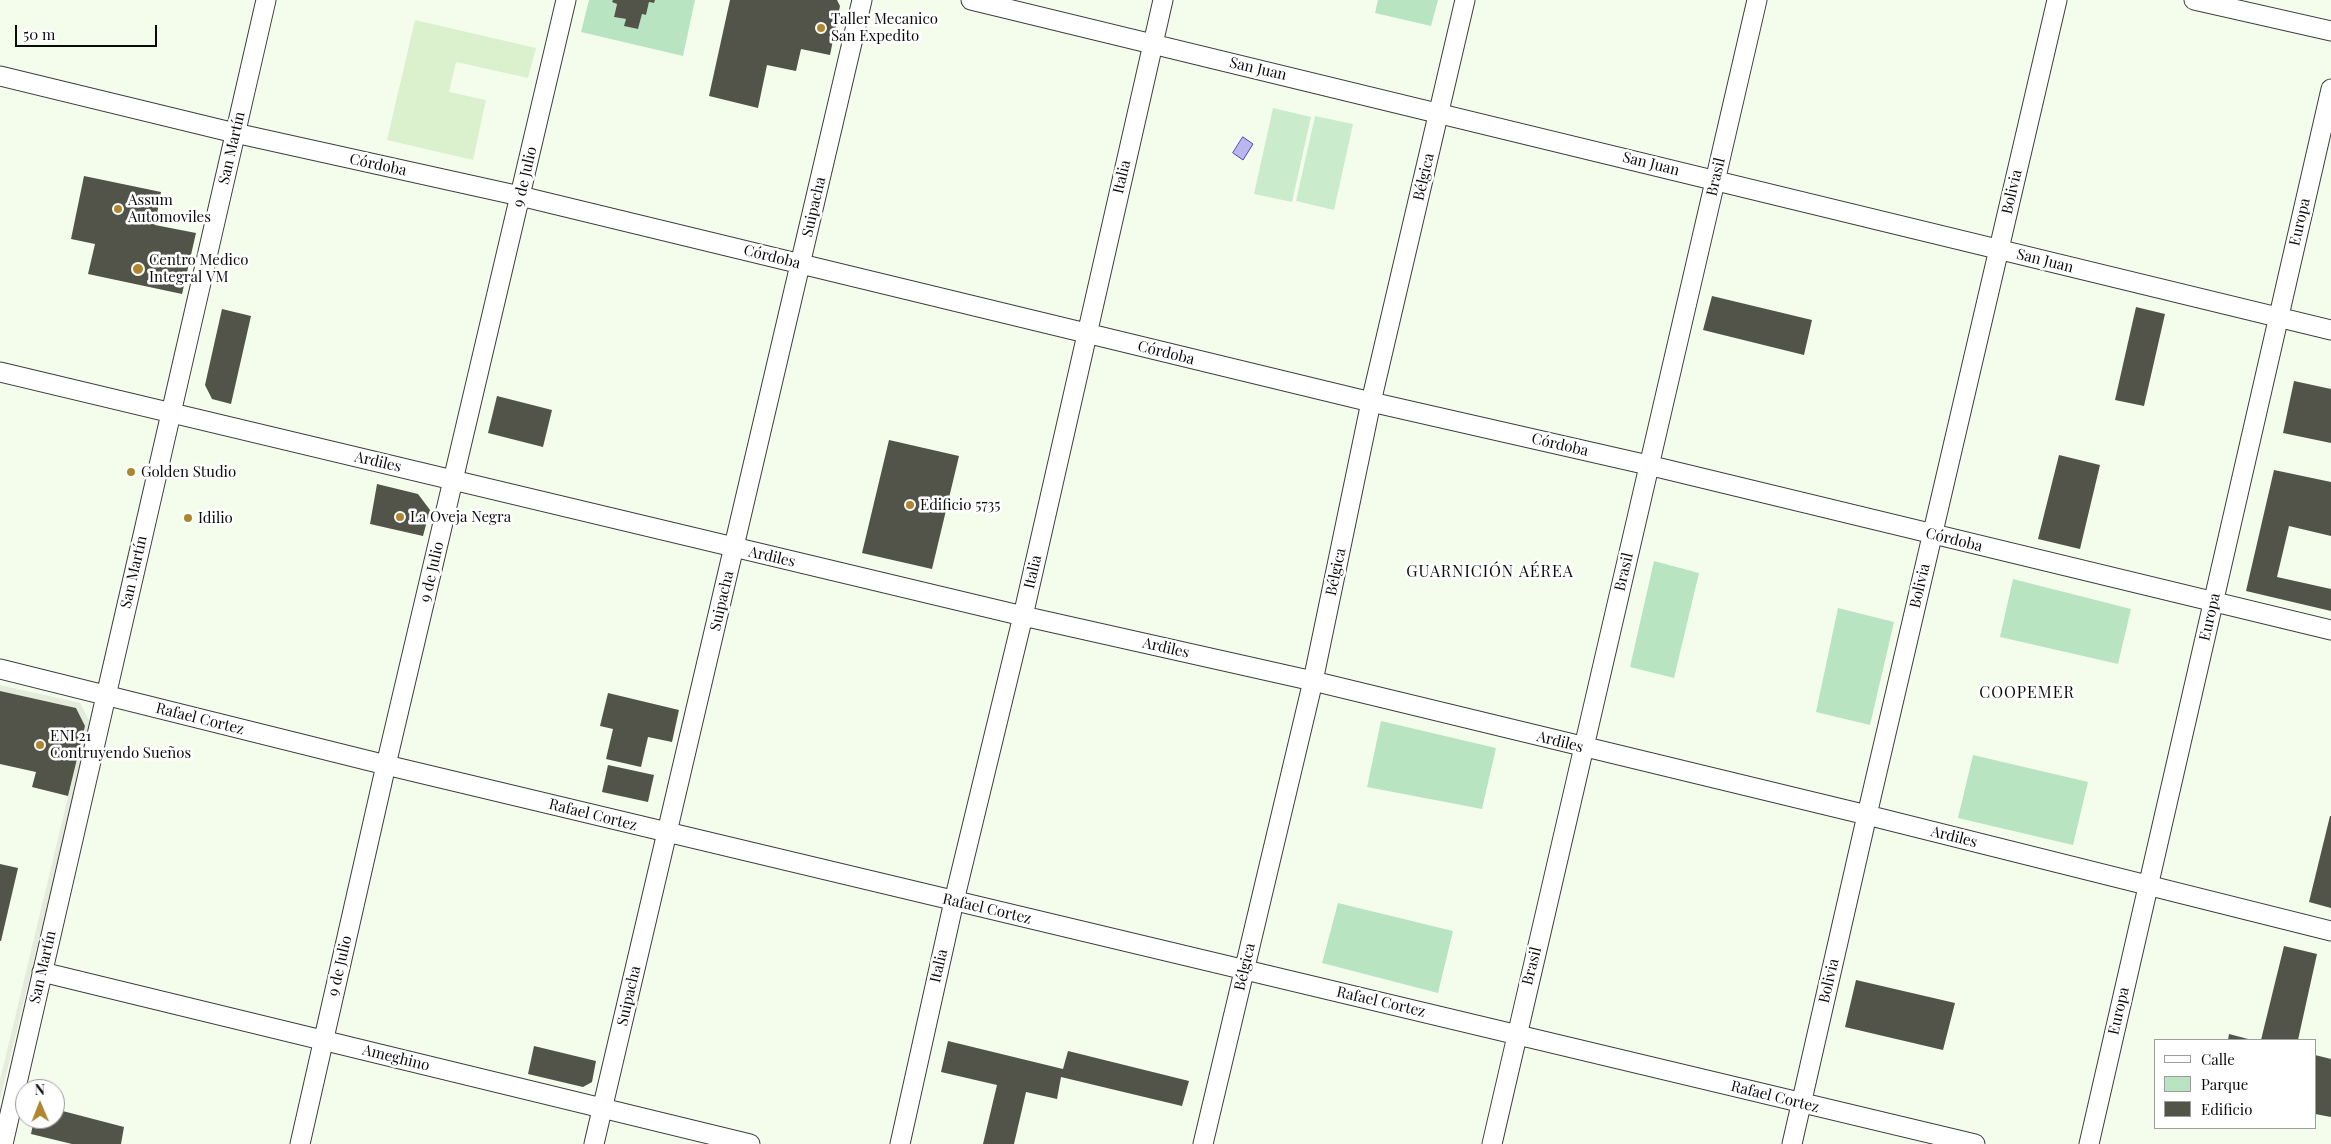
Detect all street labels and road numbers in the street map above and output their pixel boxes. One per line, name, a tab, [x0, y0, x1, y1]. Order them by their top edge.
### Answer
street label: San Juan	[1228, 54, 1288, 84]
street label: San Martín	[215, 110, 249, 186]
street label: 9 de Julio	[509, 145, 541, 209]
street label: San Juan	[1621, 148, 1681, 180]
street label: Córdoba	[348, 150, 408, 180]
street label: Bélgica	[1410, 151, 1438, 203]
street label: Brasil	[1703, 156, 1729, 198]
street label: Italia	[1109, 158, 1135, 196]
street label: Bolivia	[1998, 168, 2026, 216]
street label: Suipacha	[798, 175, 830, 239]
street label: Europa	[2286, 196, 2314, 248]
street label: Córdoba	[742, 241, 802, 273]
street label: San Juan	[2015, 245, 2075, 277]
street label: Córdoba	[1136, 337, 1196, 369]
street label: Córdoba	[1530, 430, 1590, 460]
street label: Ardiles	[353, 448, 403, 476]
street label: Córdoba	[1924, 524, 1984, 556]
street label: San Martín	[117, 534, 151, 610]
street label: 9 de Julio	[416, 540, 448, 604]
street label: Ardiles	[747, 543, 797, 571]
street label: Bélgica	[1322, 547, 1350, 597]
street label: Brasil	[1611, 551, 1637, 593]
street label: Italia	[1020, 553, 1046, 591]
street label: Bolivia	[1906, 562, 1934, 610]
street label: Suipacha	[706, 569, 738, 633]
street label: Europa	[2196, 591, 2224, 643]
street label: Ardiles	[1141, 634, 1191, 662]
street label: Rafael Cortez	[154, 699, 246, 739]
street label: Ardiles	[1535, 728, 1585, 756]
street label: Rafael Cortez	[547, 795, 639, 835]
street label: Ardiles	[1929, 823, 1979, 851]
street label: Rafael Cortez	[941, 890, 1033, 928]
street label: San Martín	[26, 929, 60, 1005]
street label: 9 de Julio	[324, 934, 356, 998]
street label: Bélgica	[1231, 941, 1259, 993]
street label: Brasil	[1519, 945, 1545, 987]
street label: Italia	[926, 947, 952, 985]
street label: Bolivia	[1815, 957, 1843, 1005]
street label: Suipacha	[613, 964, 645, 1028]
street label: Rafael Cortez	[1335, 983, 1427, 1021]
street label: Europa	[2105, 985, 2133, 1037]
street label: Ameghino	[361, 1041, 431, 1075]
street label: Rafael Cortez	[1729, 1077, 1821, 1117]

